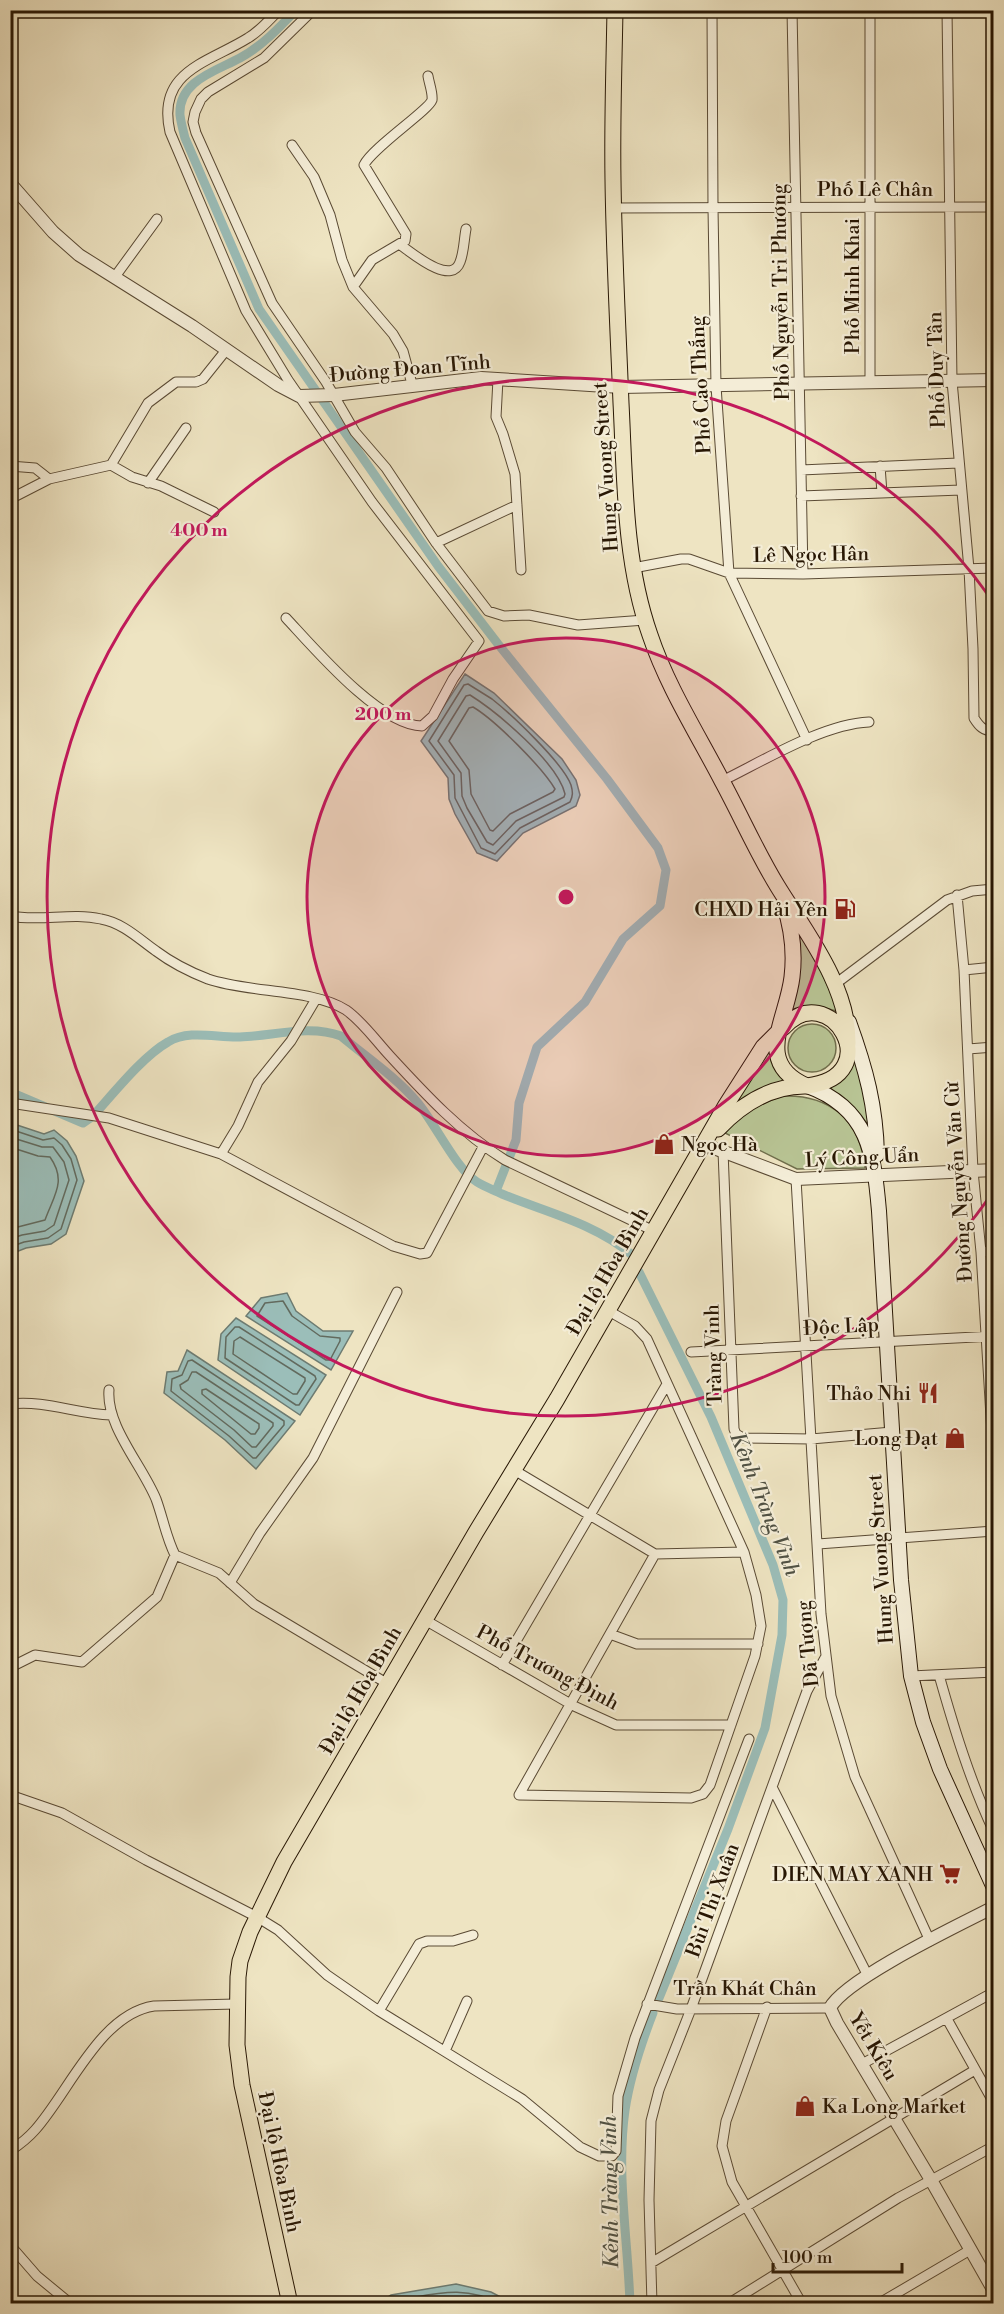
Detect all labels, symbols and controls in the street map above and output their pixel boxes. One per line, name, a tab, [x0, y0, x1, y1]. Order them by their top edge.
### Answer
street label: Phố Lê Chân	[817, 178, 933, 203]
street label: Phố Nguyễn Tri Phương	[767, 183, 796, 400]
street label: Phố Minh Khai	[841, 217, 866, 354]
street label: Phố Duy Tân	[923, 311, 952, 429]
street label: Phố Cao Thắng	[685, 315, 718, 455]
street label: Đường Đoan Tĩnh	[328, 350, 492, 389]
street label: Hung Vuong Street	[588, 381, 625, 553]
text: 400 m	[170, 519, 228, 542]
street label: Lê Ngọc Hân	[753, 542, 869, 569]
text: 200 m	[355, 703, 412, 726]
centre of rings	[556, 887, 576, 907]
fuel station icon: CHXD Hải Yên	[833, 897, 857, 921]
place label: CHXD Hải Yên	[694, 898, 828, 923]
street label: Đường Nguyễn Văn Cừ	[940, 1080, 979, 1283]
shop icon: Ngọc Hà	[652, 1132, 676, 1156]
place label: Ngọc Hà	[681, 1133, 759, 1158]
street label: Lý Công Uẩn	[804, 1143, 920, 1174]
street label: Đại lộ Hòa Bình	[562, 1203, 655, 1340]
street label: Tràng Vinh	[700, 1304, 729, 1406]
street label: Độc Lập	[803, 1313, 880, 1342]
restaurant icon: Thảo Nhi	[916, 1381, 940, 1405]
place label: Thảo Nhi	[827, 1382, 911, 1407]
shop icon: Long Đạt	[943, 1426, 967, 1450]
place label: Long Đạt	[854, 1427, 938, 1452]
water label: Kênh Tràng Vinh	[723, 1428, 805, 1581]
street label: Hung Vuong Street	[863, 1473, 900, 1645]
street label: Dã Tượng	[791, 1599, 825, 1688]
street label: Phố Trương Định	[471, 1620, 623, 1717]
street label: Đại lộ Hòa Bình	[315, 1622, 408, 1759]
street label: Bùi Thị Xuân	[681, 1840, 746, 1962]
supermarket icon: DIEN MAY XANH	[938, 1862, 962, 1886]
place label: DIEN MAY XANH	[772, 1863, 933, 1888]
street label: Trần Khát Chân	[673, 1977, 817, 2002]
street label: Yết Kiêu	[842, 2007, 903, 2086]
street label: Đại lộ Hòa Bình	[251, 2089, 306, 2235]
shop icon: Ka Long Market	[793, 2094, 817, 2118]
place label: Ka Long Market	[822, 2095, 966, 2120]
water label: Kênh Tràng Vinh	[597, 2115, 625, 2269]
scale bar	[773, 2236, 902, 2274]
text: 100 m	[782, 2246, 833, 2269]

